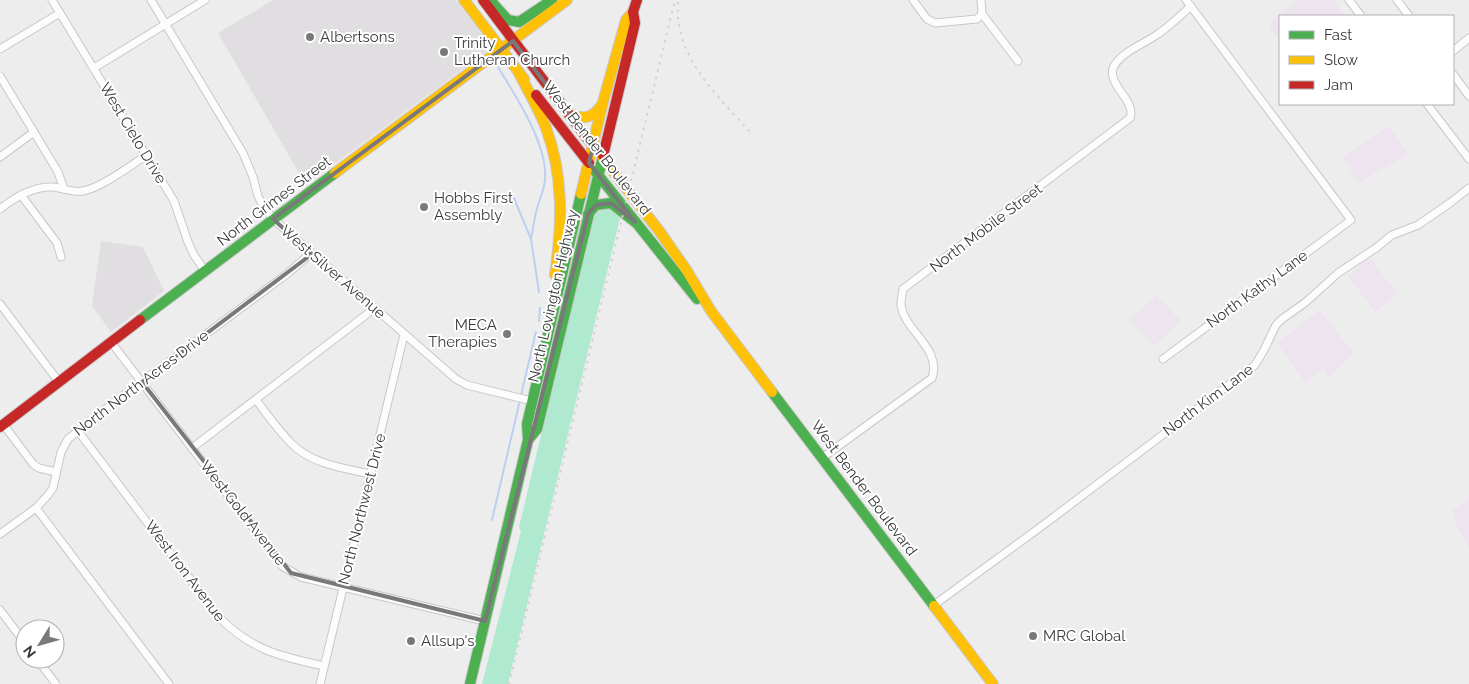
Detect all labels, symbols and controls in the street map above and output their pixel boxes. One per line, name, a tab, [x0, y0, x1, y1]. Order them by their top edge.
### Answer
legend	[1279, 15, 1454, 105]
text: Fast	[1324, 26, 1352, 44]
place label: Albertsons	[320, 28, 395, 46]
marker: Albertsons	[304, 31, 316, 43]
place label: Trinity Lutheran Church	[454, 34, 570, 69]
marker: Trinity Lutheran Church	[438, 46, 450, 58]
text: Slow	[1324, 51, 1358, 69]
text: Jam	[1324, 76, 1353, 94]
street label: West Bender Boulevard	[539, 77, 655, 219]
street label: West Cielo Drive	[96, 79, 170, 187]
street label: North Grimes Street	[214, 152, 334, 250]
street label: North Mobile Street	[926, 180, 1046, 276]
place label: Hobbs First Assembly	[434, 189, 513, 224]
marker: Hobbs First Assembly	[418, 201, 430, 213]
street label: North Lovington Highway	[524, 208, 582, 384]
street label: West Silver Avenue	[277, 222, 389, 323]
street label: North Kathy Lane	[1203, 246, 1311, 332]
place label: MECA Therapies	[428, 316, 497, 351]
street label: North North Acres Drive	[70, 326, 212, 440]
marker: MECA Therapies	[501, 328, 513, 340]
street label: North Kim Lane	[1159, 360, 1257, 440]
street label: West Bender Boulevard	[807, 417, 921, 559]
street label: North Northwest Drive	[335, 431, 390, 586]
street label: West Gold Avenue	[196, 457, 290, 569]
street label: West Iron Avenue	[141, 517, 229, 625]
north arrow	[15, 619, 65, 669]
place label: MRC Global	[1043, 627, 1126, 645]
marker: MRC Global	[1027, 630, 1039, 642]
place label: Allsup's	[421, 632, 474, 650]
marker: Allsup's	[405, 635, 417, 647]
text: N	[20, 643, 39, 661]

